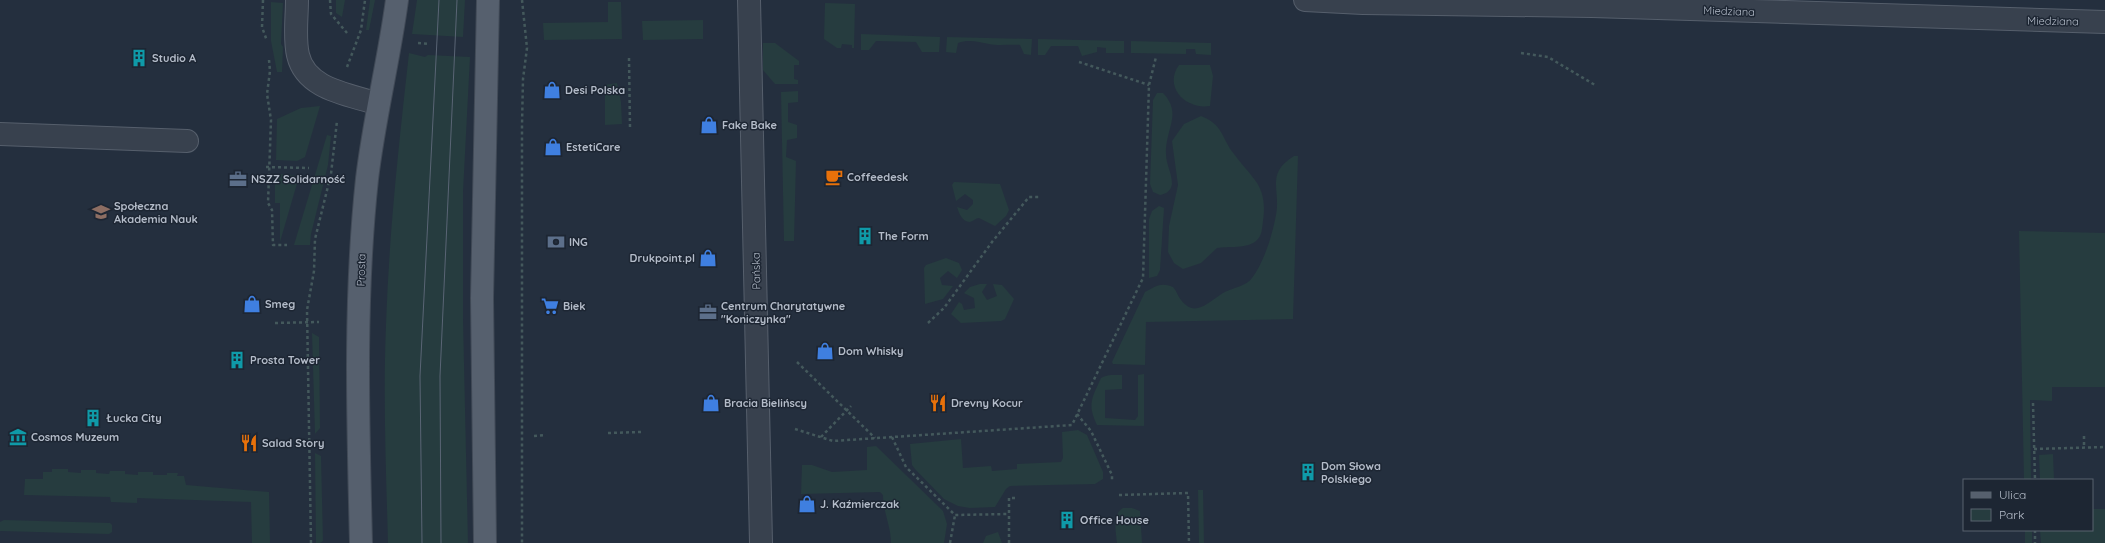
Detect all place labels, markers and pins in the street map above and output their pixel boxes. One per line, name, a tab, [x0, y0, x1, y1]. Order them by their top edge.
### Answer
building icon: Studio A	[129, 48, 149, 68]
place label: Studio A	[152, 51, 196, 65]
shop icon: Desi Polska	[542, 80, 562, 100]
place label: Desi Polska	[565, 83, 625, 97]
shop icon: Fake Bake	[699, 115, 719, 135]
place label: Fake Bake	[722, 118, 778, 132]
shop icon: EstetiCare	[543, 137, 563, 157]
place label: EstetiCare	[566, 140, 621, 154]
cafe icon: Coffeedesk	[824, 167, 844, 187]
office icon: NSZZ Solidarność	[228, 169, 248, 189]
place label: Coffeedesk	[847, 170, 908, 184]
place label: NSZZ Solidarność	[251, 172, 345, 186]
place label: Społeczna Akademia Nauk	[114, 199, 198, 226]
school or university icon: Społeczna Akademia Nauk	[91, 202, 111, 222]
building icon: The Form	[855, 226, 875, 246]
place label: The Form	[878, 229, 929, 243]
bank icon: ING	[546, 232, 566, 252]
place label: ING	[569, 235, 588, 249]
shop icon: Drukpoint.pl	[698, 248, 718, 268]
place label: Drukpoint.pl	[630, 251, 695, 265]
shop icon: Smeg	[242, 294, 262, 314]
supermarket icon: Biek	[540, 296, 560, 316]
place label: Smeg	[265, 297, 295, 311]
place label: Biek	[563, 299, 586, 313]
place label: Centrum Charytatywne "Koniczynka"	[721, 299, 846, 326]
office icon: Centrum Charytatywne "Koniczynka"	[698, 302, 718, 322]
shop icon: Dom Whisky	[815, 341, 835, 361]
place label: Dom Whisky	[838, 344, 903, 358]
building icon: Prosta Tower	[227, 350, 247, 370]
place label: Prosta Tower	[250, 353, 320, 367]
shop icon: Bracia Bielińscy	[701, 393, 721, 413]
restaurant icon: Drevny Kocur	[928, 393, 948, 413]
place label: Bracia Bielińscy	[724, 396, 807, 410]
place label: Drevny Kocur	[951, 396, 1023, 410]
building icon: Łucka City	[83, 408, 103, 428]
place label: Łucka City	[106, 411, 162, 425]
museum icon: Cosmos Muzeum	[8, 427, 28, 447]
place label: Cosmos Muzeum	[31, 430, 119, 444]
restaurant icon: Salad Story	[239, 433, 259, 453]
place label: Salad Story	[262, 436, 324, 450]
place label: Dom Słowa Polskiego	[1321, 459, 1381, 486]
building icon: Dom Słowa Polskiego	[1298, 462, 1318, 482]
shop icon: J. Kaźmierczak	[797, 494, 817, 514]
place label: J. Kaźmierczak	[820, 497, 899, 511]
building icon: Office House	[1057, 510, 1077, 530]
place label: Office House	[1080, 513, 1149, 527]

